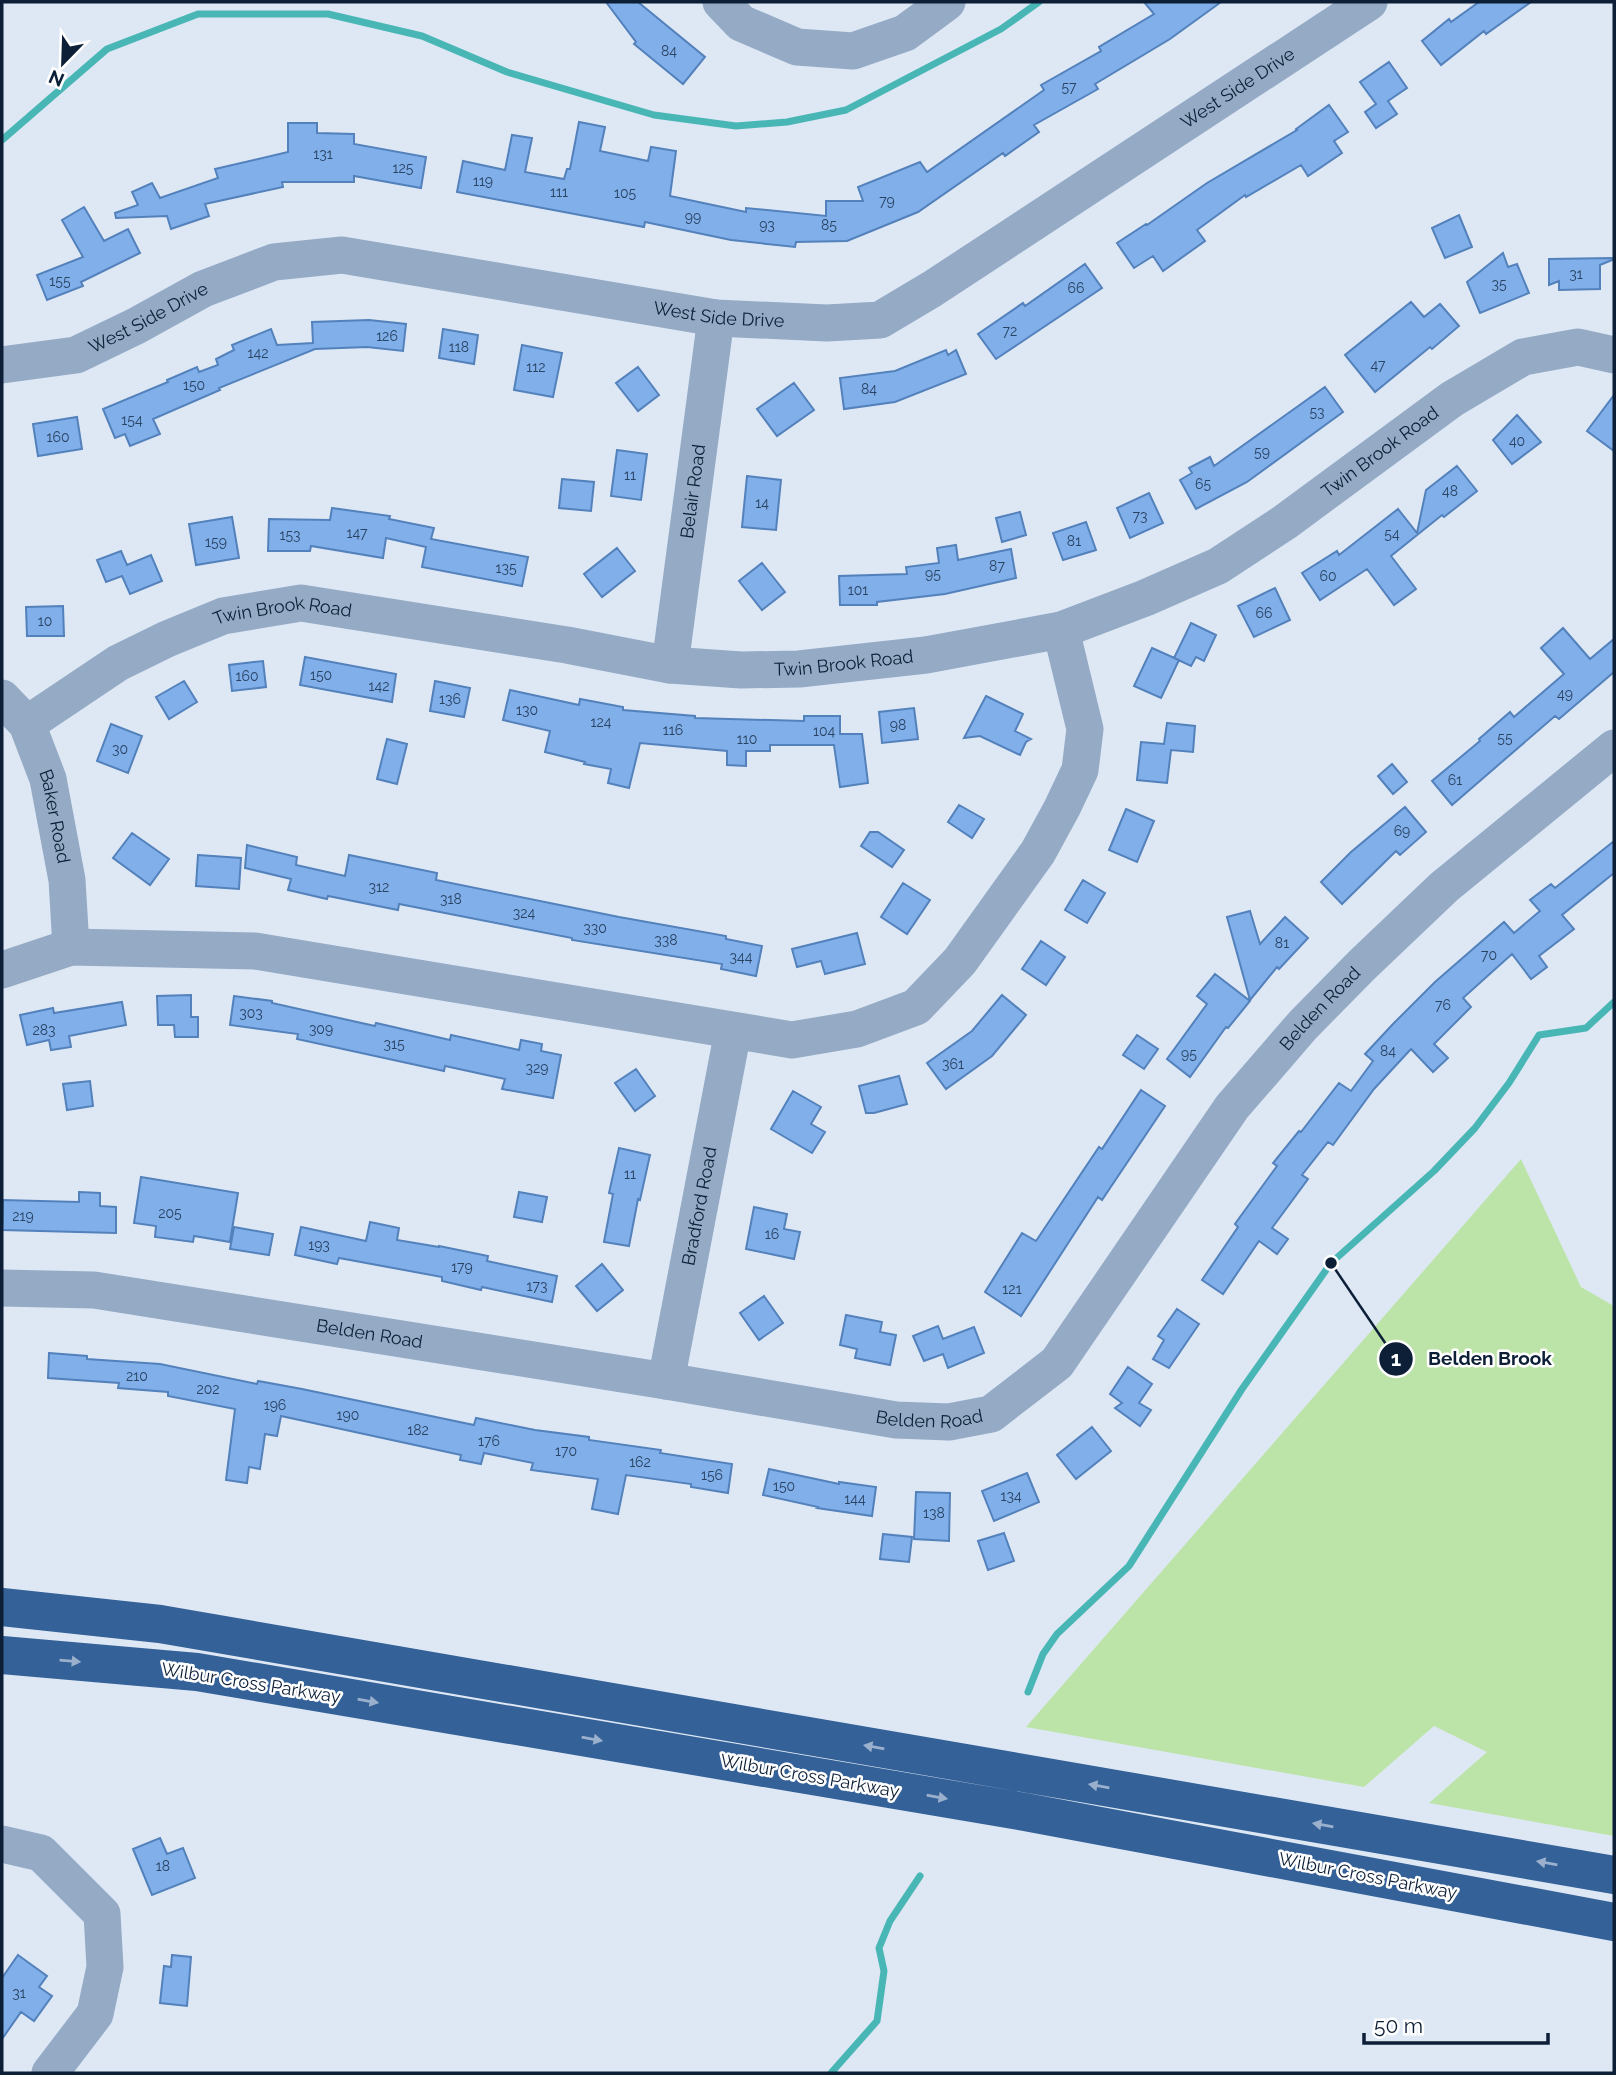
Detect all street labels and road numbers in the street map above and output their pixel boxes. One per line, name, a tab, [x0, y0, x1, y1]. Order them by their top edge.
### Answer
street label: West Side Drive	[1177, 43, 1299, 133]
street label: West Side Drive	[85, 277, 212, 357]
street label: West Side Drive	[652, 297, 785, 331]
street label: Twin Brook Road	[1317, 402, 1442, 502]
street label: Belair Road	[676, 443, 709, 540]
street label: Twin Brook Road	[210, 592, 353, 629]
street label: Twin Brook Road	[774, 645, 914, 679]
street label: Baker Road	[35, 766, 75, 865]
street label: Belden Road	[1275, 962, 1364, 1054]
street label: Bradford Road	[677, 1145, 721, 1267]
street label: Belden Road	[315, 1315, 424, 1352]
street label: Belden Road	[874, 1405, 985, 1432]
street label: Wilbur Cross Parkway	[160, 1658, 343, 1707]
street label: Wilbur Cross Parkway	[719, 1749, 901, 1802]
street label: Wilbur Cross Parkway	[1277, 1848, 1459, 1903]

